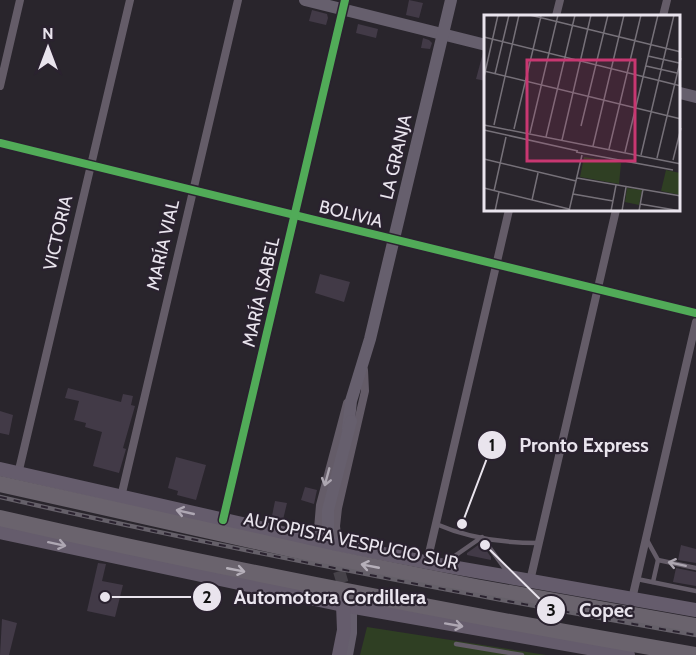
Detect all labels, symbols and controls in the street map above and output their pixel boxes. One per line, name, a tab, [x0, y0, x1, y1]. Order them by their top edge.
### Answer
inset map	[484, 15, 681, 212]
north arrow	[18, 18, 78, 78]
text: N	[42, 24, 54, 43]
street label: LA GRANJA	[376, 112, 416, 202]
street label: VICTORIA	[39, 193, 77, 273]
street label: BOLIVIA	[317, 195, 385, 233]
street label: MARÍA VIAL	[142, 198, 184, 292]
street label: MARÍA ISABEL	[238, 235, 284, 349]
callout: Pronto Express	[477, 426, 661, 464]
text: Pronto Express	[519, 433, 649, 457]
text: 1	[489, 434, 495, 456]
one-way arrow	[321, 467, 332, 486]
one-way arrow	[176, 505, 195, 517]
street label: AUTOPISTA VESPUCIO SUR	[242, 507, 460, 575]
one-way arrow	[47, 539, 66, 551]
one-way arrow	[668, 558, 687, 569]
one-way arrow	[361, 560, 380, 571]
one-way arrow	[225, 565, 245, 576]
callout: Automotora Cordillera	[192, 578, 438, 616]
text: Automotora Cordillera	[234, 585, 426, 609]
text: 2	[202, 586, 212, 608]
callout: Copec	[536, 591, 645, 629]
text: Copec	[579, 598, 633, 622]
text: 3	[546, 599, 556, 621]
one-way arrow	[444, 620, 463, 631]

